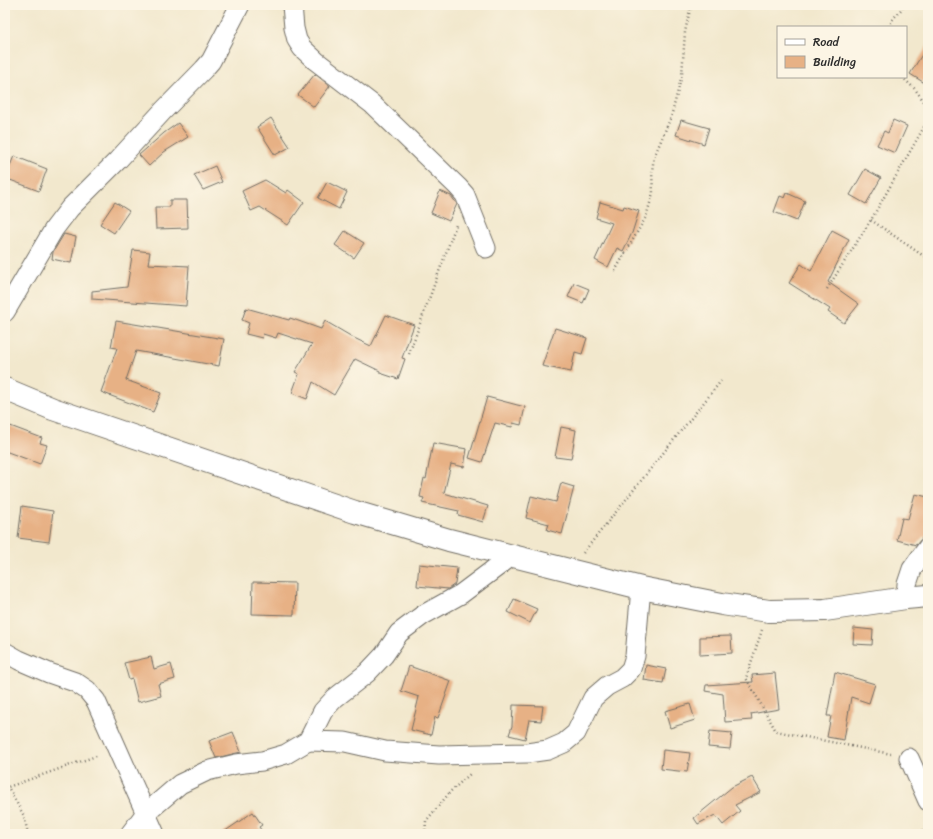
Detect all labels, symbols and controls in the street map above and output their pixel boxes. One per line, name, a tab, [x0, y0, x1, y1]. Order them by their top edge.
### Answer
legend	[777, 26, 907, 78]
text: Road	[813, 31, 840, 53]
text: Building	[813, 51, 856, 73]

